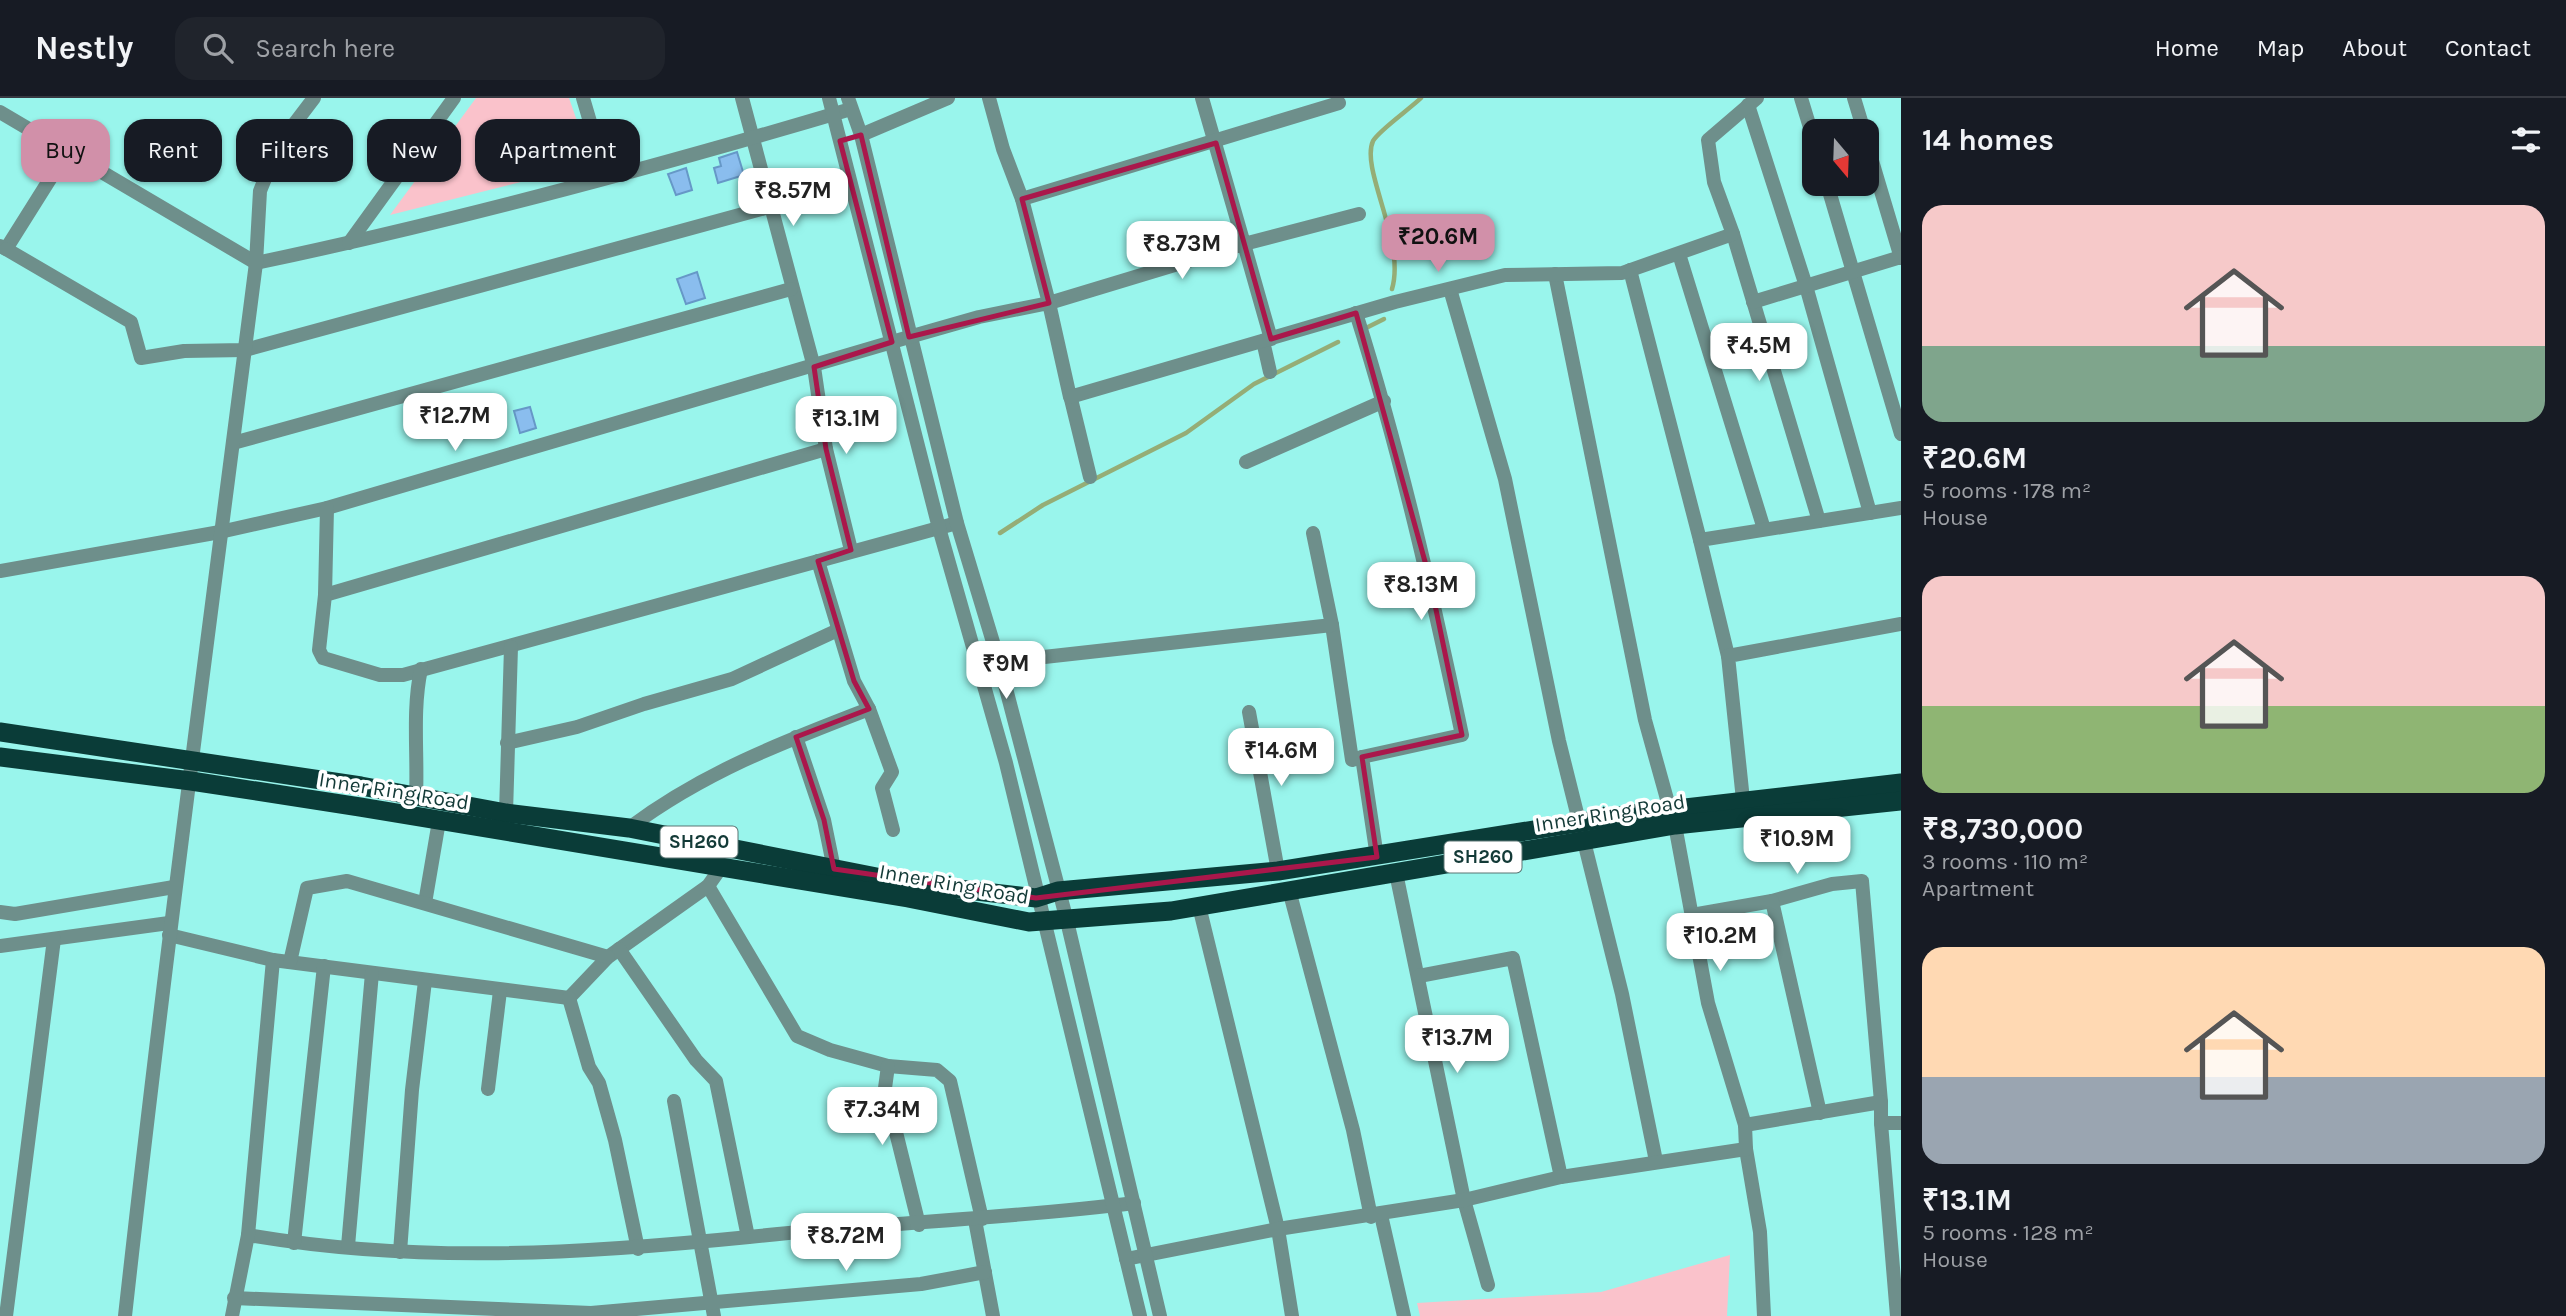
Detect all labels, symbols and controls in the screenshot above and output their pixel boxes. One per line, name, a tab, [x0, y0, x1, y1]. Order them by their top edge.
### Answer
search box	[175, 17, 665, 80]
text: Nestly	[35, 29, 133, 67]
icon: search	[199, 29, 237, 67]
text: Search here	[255, 33, 395, 64]
text: Home	[2155, 34, 2219, 62]
text: Map	[2257, 34, 2304, 62]
text: About	[2342, 34, 2407, 62]
text: Contact	[2445, 34, 2531, 62]
chip: Buy	[21, 119, 110, 182]
chip: Rent	[124, 119, 222, 182]
chip: Filters	[236, 119, 353, 182]
chip: New	[367, 119, 461, 182]
chip: Apartment	[475, 119, 640, 182]
north arrow	[1802, 119, 1880, 196]
map controls	[1802, 119, 1879, 196]
icon: filters	[2507, 121, 2545, 159]
text: 14 homes	[1922, 122, 2054, 158]
pin: ₹8.57M	[736, 169, 850, 228]
text: ₹8.57M	[754, 177, 832, 204]
pin: ₹20.6M	[1381, 214, 1495, 274]
pin: ₹8.73M	[1125, 222, 1239, 281]
text: ₹20.6M	[1398, 223, 1478, 250]
text: ₹8.73M	[1143, 230, 1221, 257]
icon: home	[2171, 250, 2297, 376]
pin: ₹4.5M	[1710, 324, 1808, 383]
text: ₹4.5M	[1726, 332, 1792, 359]
pin: ₹12.7M	[398, 394, 512, 453]
pin: ₹13.1M	[789, 396, 903, 456]
text: ₹12.7M	[419, 402, 491, 429]
text: ₹13.1M	[812, 405, 880, 432]
text: ₹20.6M	[1922, 440, 2027, 476]
text: 5 rooms · 178 m²	[1922, 477, 2091, 504]
text: House	[1922, 504, 1988, 531]
pin: ₹8.13M	[1364, 562, 1478, 622]
text: ₹8.13M	[1383, 571, 1459, 598]
icon: home	[2171, 621, 2297, 747]
pin: ₹9M	[972, 642, 1040, 701]
text: ₹9M	[982, 650, 1030, 677]
pin: ₹14.6M	[1224, 728, 1338, 788]
text: ₹14.6M	[1244, 737, 1318, 764]
street label: Inner Ring Road	[317, 767, 471, 815]
street label: Inner Ring Road	[1533, 789, 1687, 837]
text: ₹8,730,000	[1922, 811, 2083, 847]
pin: ₹10.9M	[1740, 816, 1854, 876]
text: ₹10.9M	[1760, 825, 1835, 852]
road number: SH260	[660, 827, 738, 858]
road number: SH260	[1444, 842, 1522, 872]
text: 3 rooms · 110 m²	[1922, 848, 2088, 875]
street label: Inner Ring Road	[877, 859, 1031, 909]
text: Apartment	[1922, 875, 2034, 902]
pin: ₹10.2M	[1663, 914, 1777, 973]
text: ₹10.2M	[1683, 922, 1757, 949]
icon: home	[2171, 992, 2297, 1118]
pin: ₹13.7M	[1400, 1016, 1514, 1075]
text: ₹13.7M	[1421, 1024, 1493, 1051]
pin: ₹7.34M	[825, 1088, 939, 1147]
text: ₹7.34M	[843, 1096, 921, 1123]
text: ₹13.1M	[1922, 1182, 2012, 1218]
pin: ₹8.72M	[789, 1214, 903, 1273]
text: 5 rooms · 128 m²	[1922, 1219, 2094, 1246]
text: ₹8.72M	[807, 1222, 885, 1249]
text: House	[1922, 1246, 1988, 1273]

